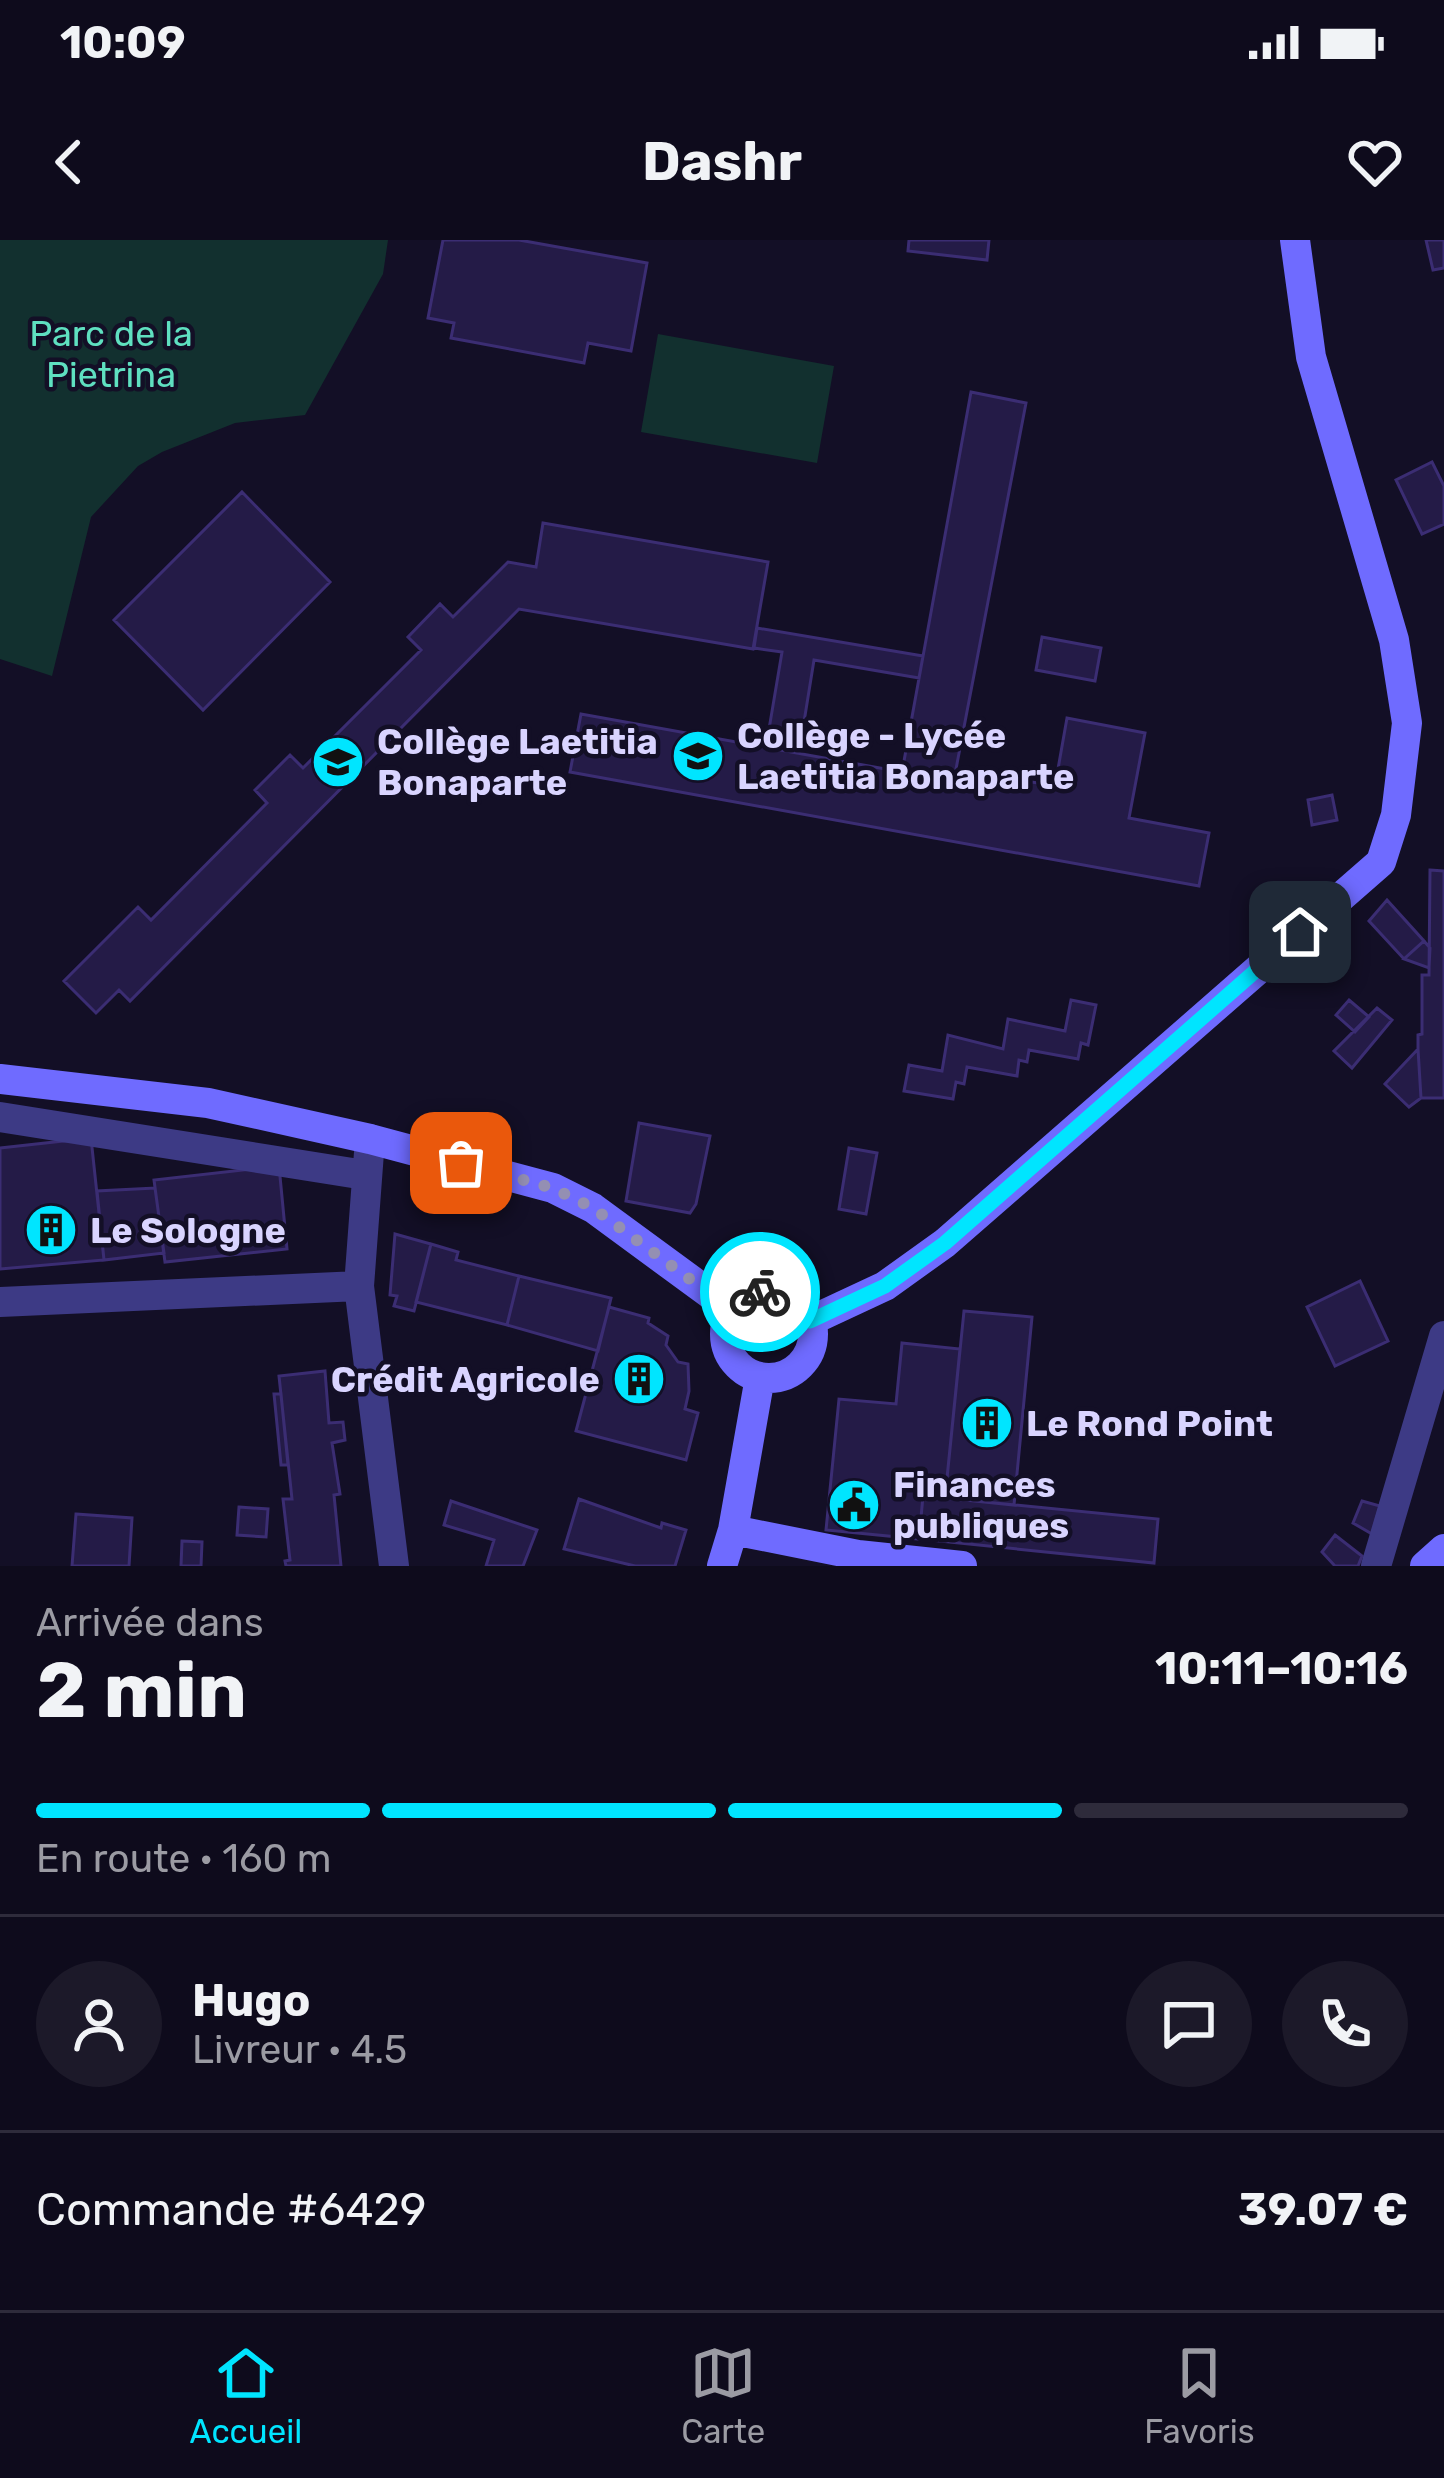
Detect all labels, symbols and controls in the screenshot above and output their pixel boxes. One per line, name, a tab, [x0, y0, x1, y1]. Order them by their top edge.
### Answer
text: 10:09	[60, 16, 186, 69]
icon: back	[36, 129, 102, 195]
icon: heart	[1342, 129, 1408, 195]
text: Dashr	[642, 130, 802, 194]
park label: Parc de la Pietrina	[29, 312, 193, 396]
place label: Collège - Lycée Laetitia Bonaparte	[737, 714, 1074, 798]
place label: Collège Laetitia Bonaparte	[377, 720, 658, 804]
school or university icon: Collège - Lycée Laetitia Bonaparte	[670, 728, 726, 784]
school or university icon: Collège Laetitia Bonaparte	[310, 734, 366, 790]
pin	[1249, 881, 1351, 983]
icon: home	[1267, 899, 1333, 965]
pin	[410, 1112, 512, 1214]
icon: bag	[428, 1130, 494, 1196]
building icon: Le Sologne	[23, 1202, 79, 1258]
place label: Le Sologne	[90, 1209, 286, 1252]
courier	[700, 1232, 820, 1352]
icon: bike	[727, 1259, 793, 1325]
building icon: Crédit Agricole	[611, 1351, 667, 1407]
place label: Crédit Agricole	[331, 1358, 600, 1401]
building icon: Le Rond Point	[959, 1395, 1015, 1451]
place label: Le Rond Point	[1026, 1402, 1273, 1445]
place label: Finances publiques	[893, 1463, 1069, 1547]
public building icon: Finances publiques	[826, 1477, 882, 1533]
text: Arrivée dans	[36, 1600, 264, 1646]
text: 10:11–10:16	[1155, 1642, 1408, 1695]
text: 2 min	[36, 1644, 247, 1737]
text: En route · 160 m	[36, 1836, 331, 1882]
button: person	[36, 1961, 162, 2087]
button: chat	[1126, 1961, 1252, 2087]
button: phone	[1282, 1961, 1408, 2087]
text: Hugo	[192, 1974, 310, 2027]
text: Livreur · 4.5	[192, 2027, 407, 2073]
text: Commande #6429	[36, 2183, 426, 2236]
text: 39.07 €	[1238, 2183, 1408, 2236]
tab: Accueil	[189, 2340, 302, 2451]
tab: Carte	[681, 2340, 765, 2451]
tab: Favoris	[1144, 2340, 1254, 2451]

